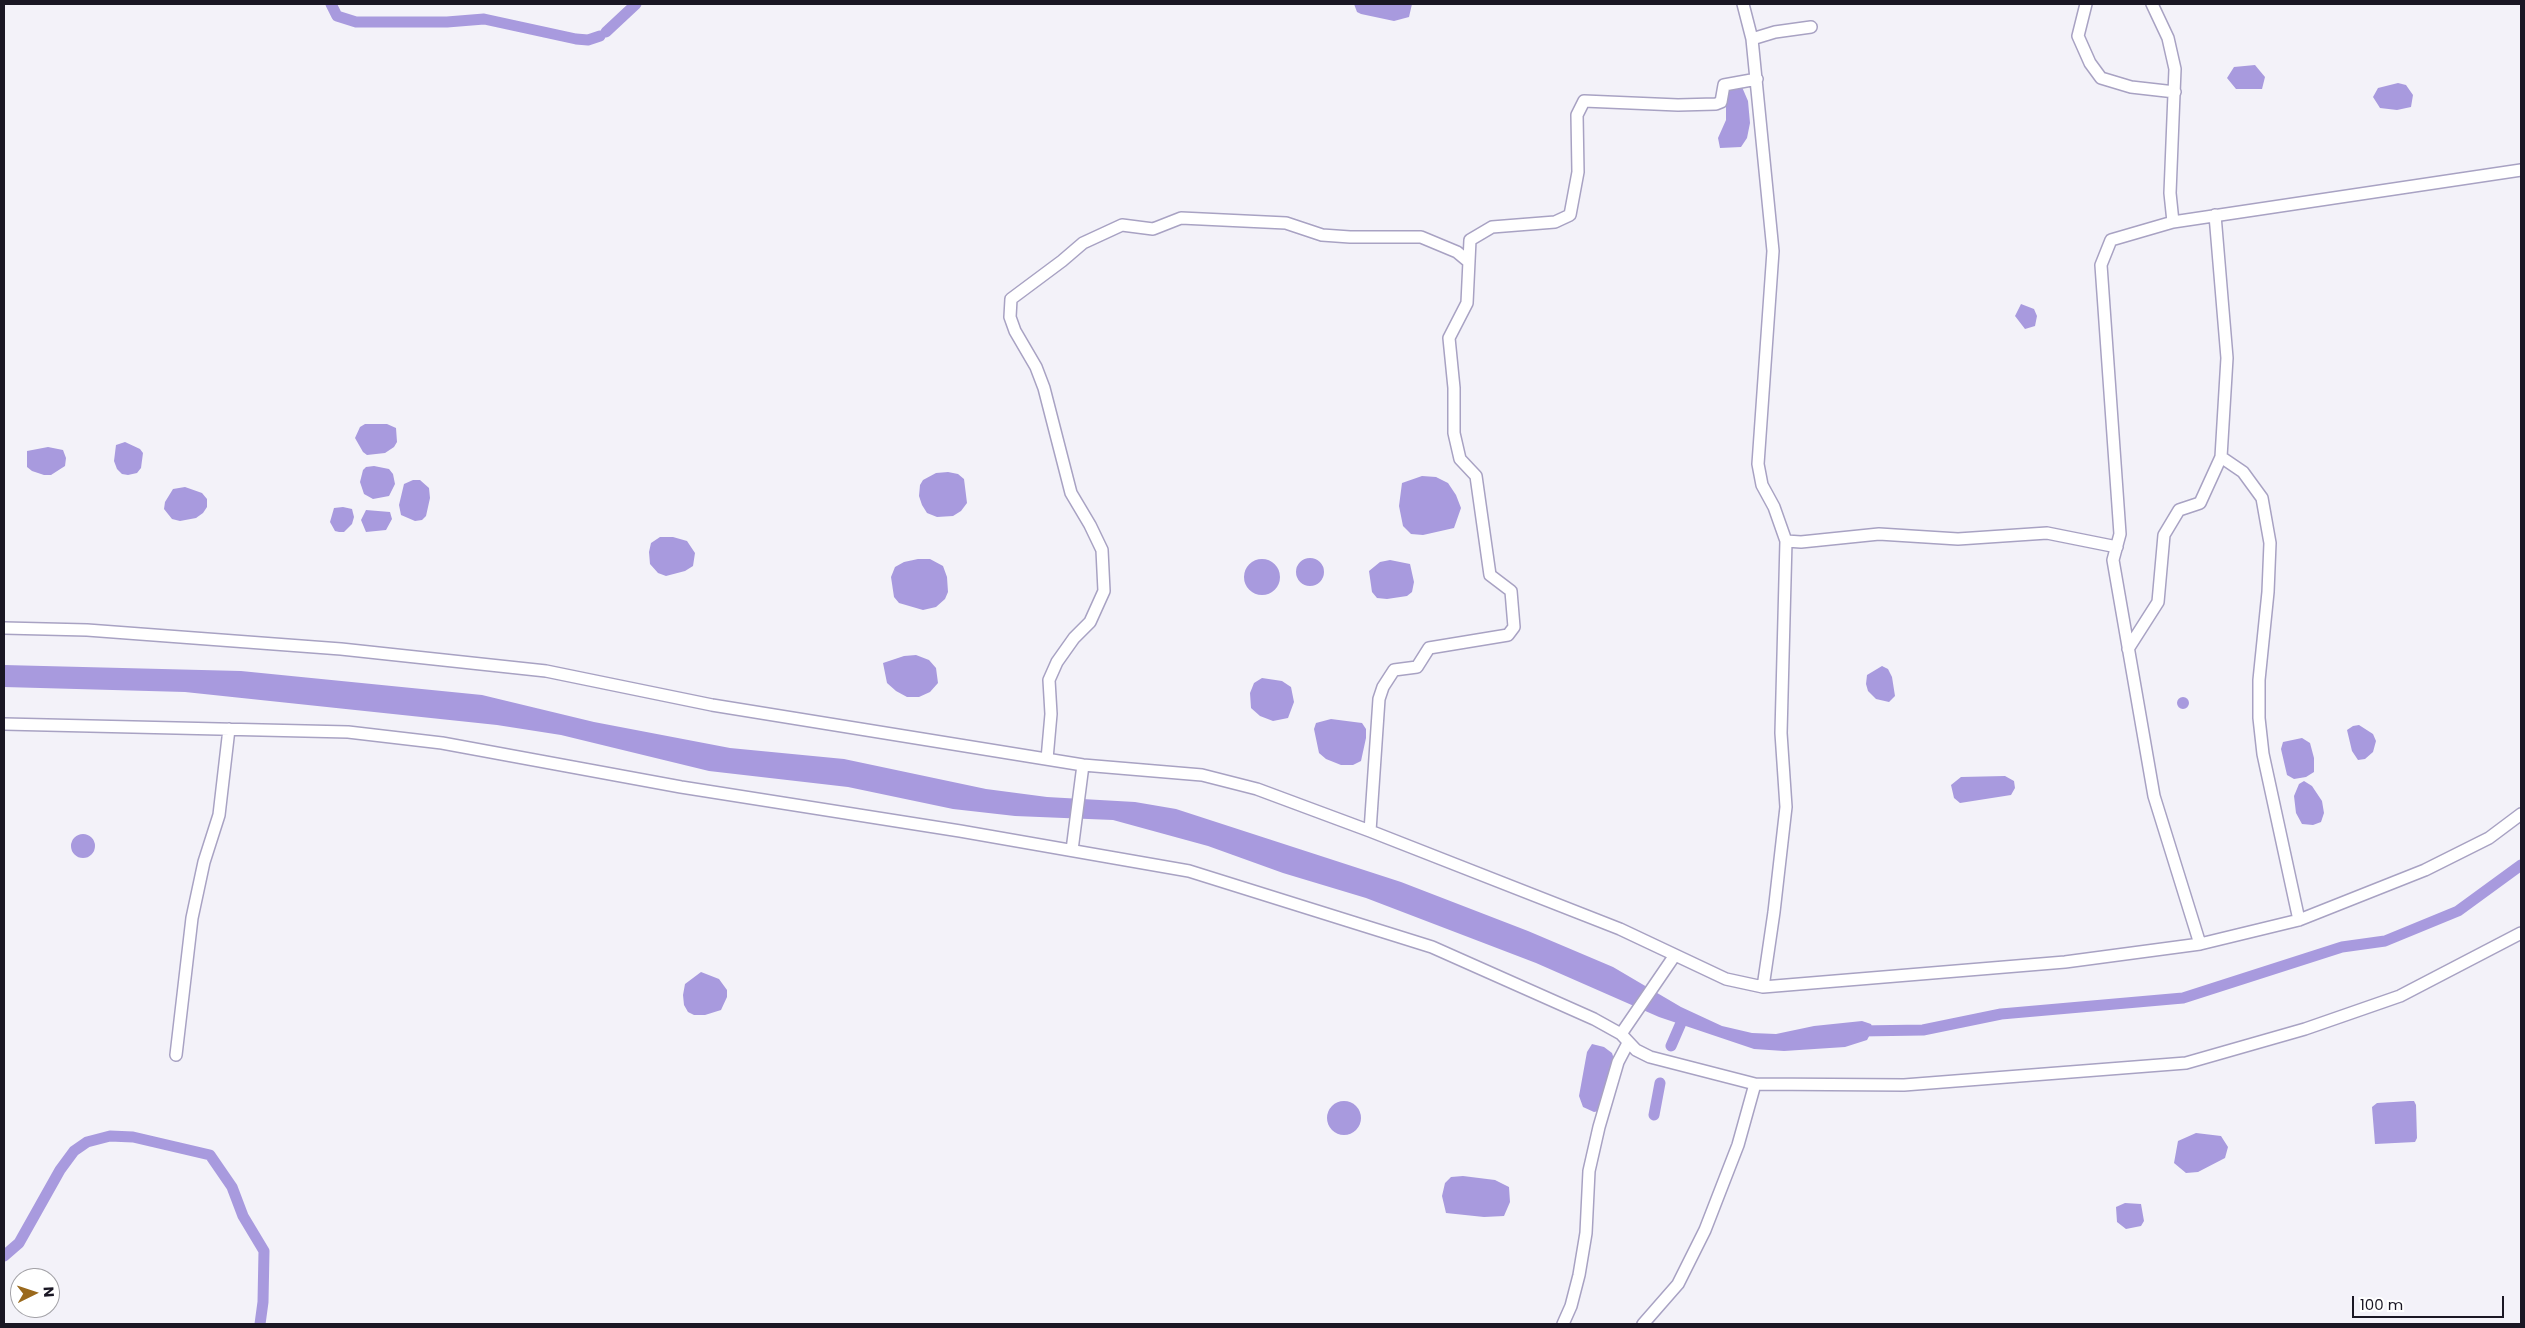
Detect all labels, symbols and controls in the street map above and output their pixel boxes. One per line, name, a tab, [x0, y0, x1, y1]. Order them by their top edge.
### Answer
north arrow	[10, 1268, 60, 1318]
text: N	[39, 1286, 59, 1298]
scale bar	[2355, 1286, 2508, 1318]
text: 100 m	[2360, 1294, 2403, 1315]

